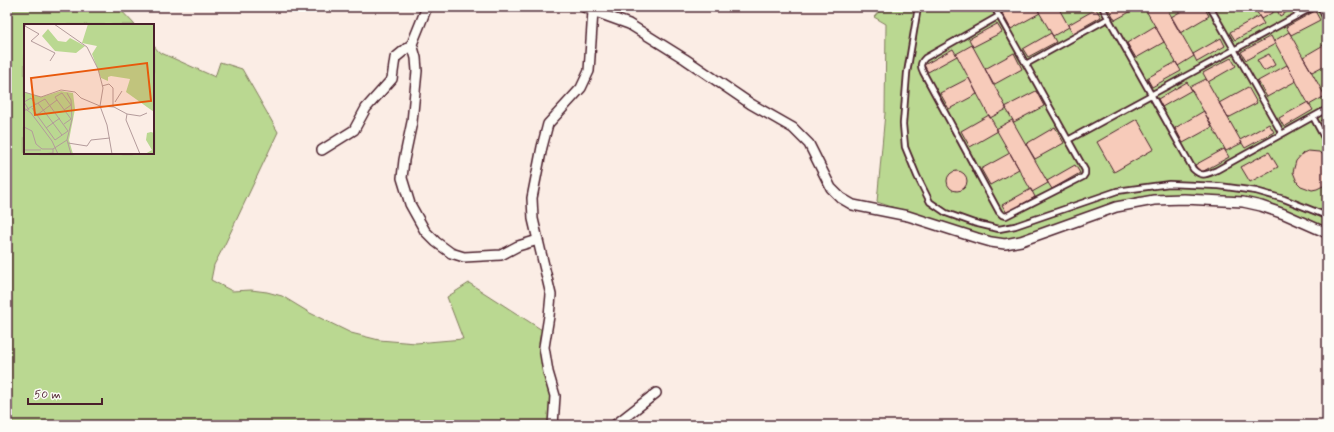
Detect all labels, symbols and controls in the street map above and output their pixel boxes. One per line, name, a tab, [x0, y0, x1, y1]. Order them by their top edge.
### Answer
inset map	[24, 24, 154, 154]
scale bar	[28, 380, 102, 406]
text: 50 m	[34, 387, 61, 403]

